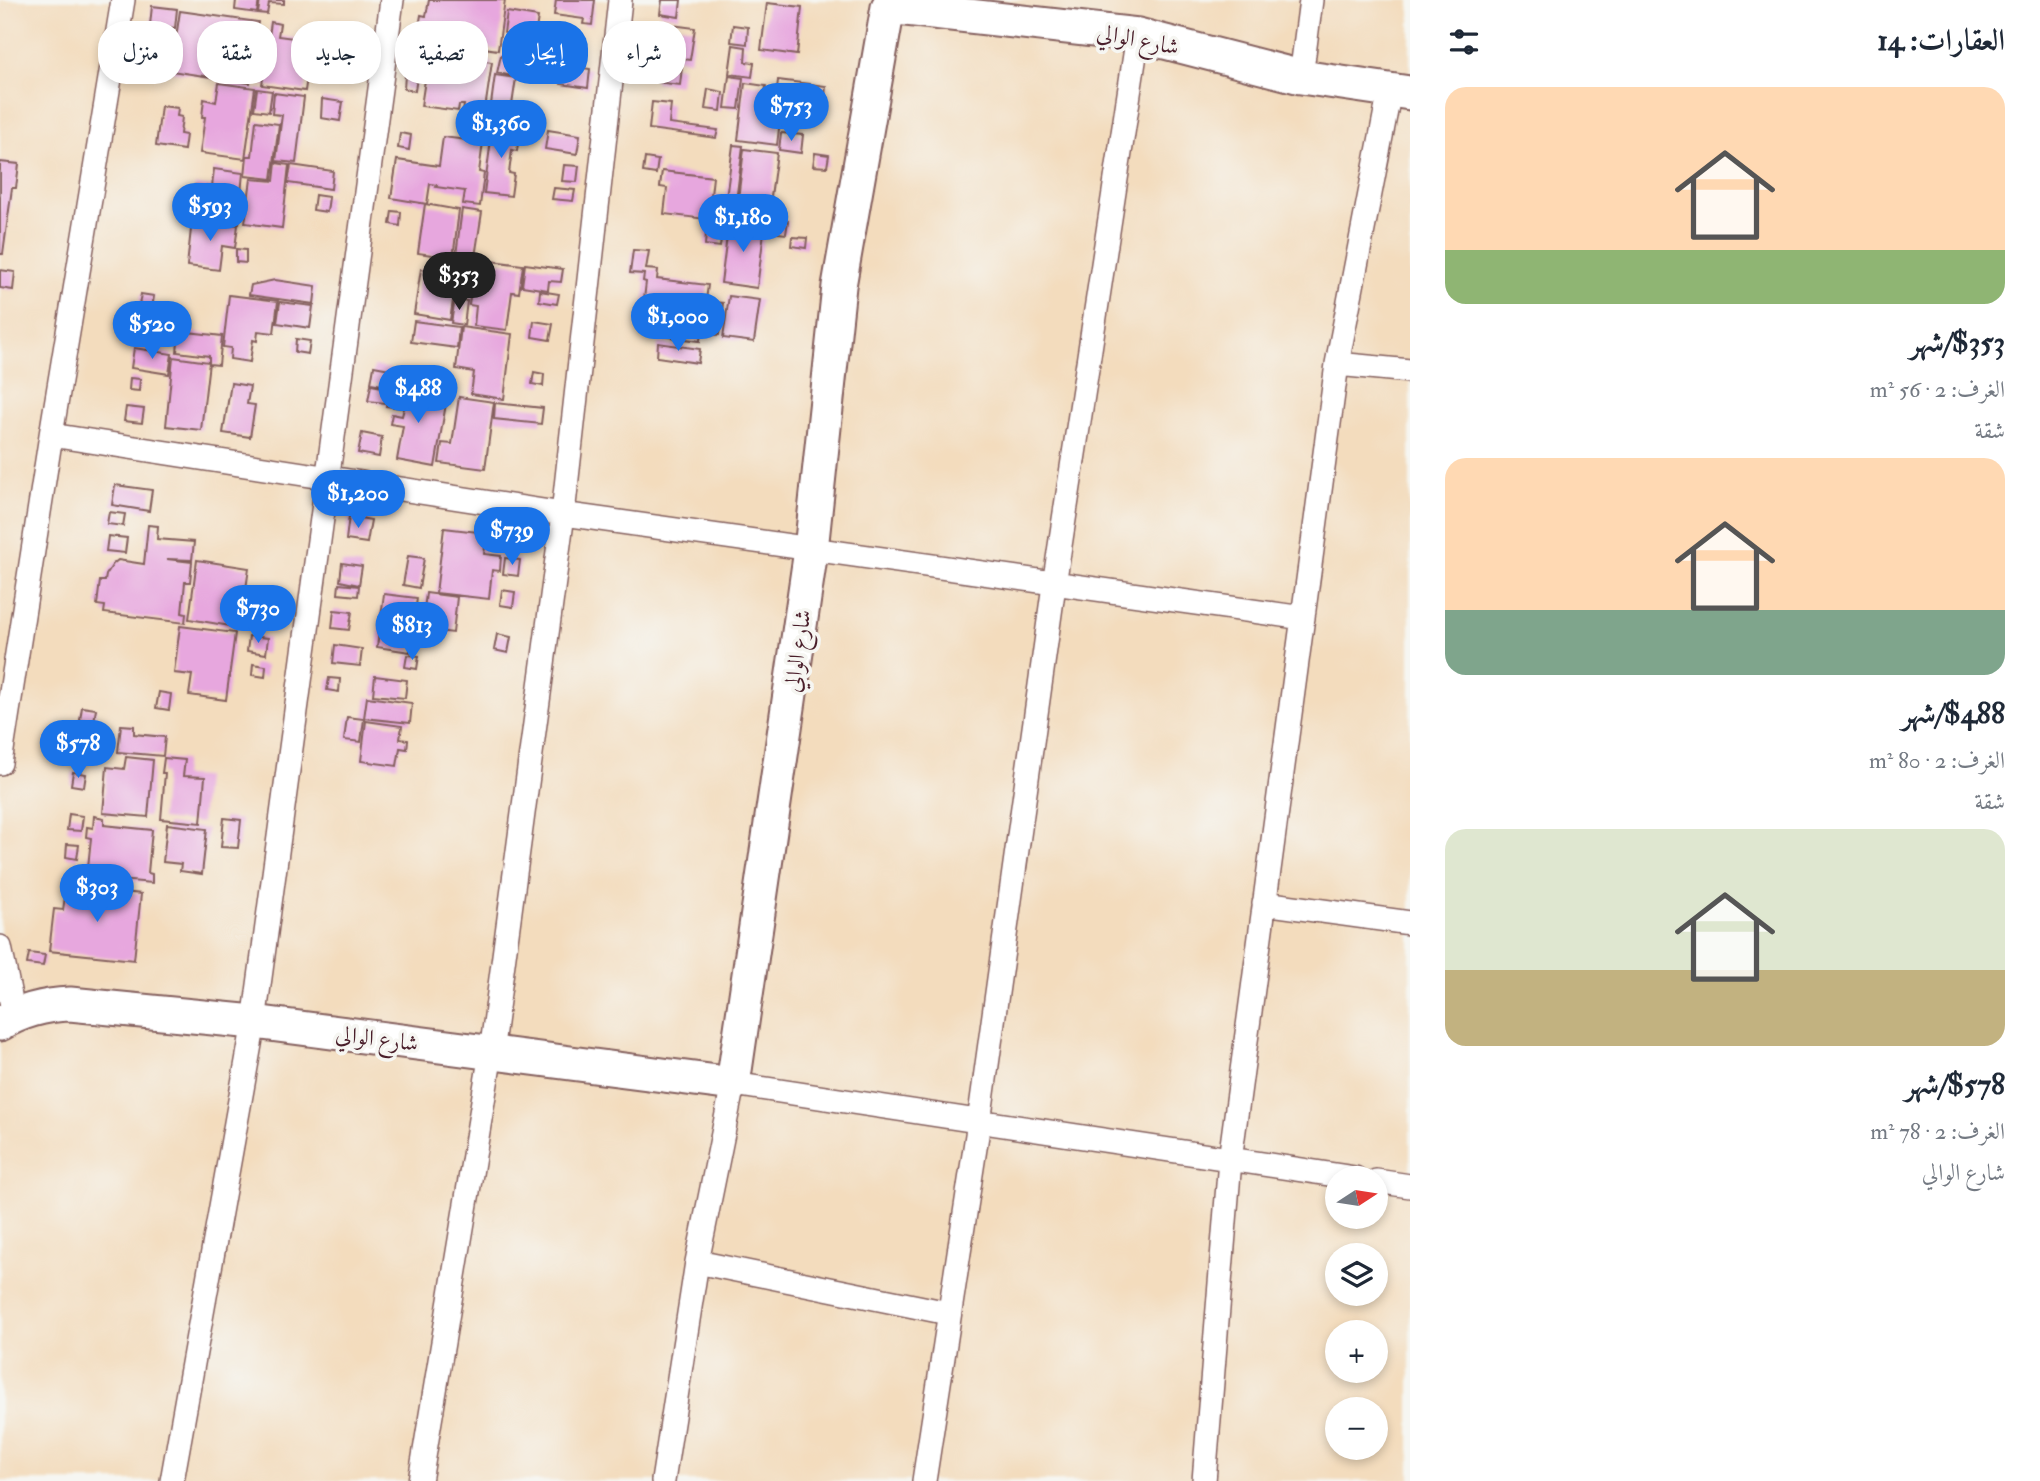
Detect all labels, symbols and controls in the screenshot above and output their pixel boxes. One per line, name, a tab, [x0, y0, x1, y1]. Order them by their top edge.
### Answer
street label: شارع الوالي	[1093, 17, 1182, 67]
chip: منزل	[98, 21, 183, 84]
chip: شقة	[197, 21, 277, 84]
chip: جديد	[291, 21, 381, 84]
chip: تصفية	[395, 21, 488, 84]
chip: إيجار	[502, 21, 588, 84]
chip: شراء	[602, 21, 686, 84]
text: العقارات: 14	[1877, 22, 2005, 59]
icon: filters	[1445, 23, 1483, 61]
pin: $753	[750, 83, 832, 143]
text: $753	[770, 91, 812, 120]
pin: $1,360	[444, 100, 558, 160]
text: $1,360	[472, 108, 530, 137]
icon: home	[1662, 132, 1788, 258]
pin: $593	[169, 184, 251, 243]
text: $593	[188, 191, 232, 220]
pin: $1,180	[686, 194, 800, 254]
text: $1,180	[714, 202, 772, 231]
pin: $353	[418, 252, 500, 312]
text: $353	[439, 260, 479, 289]
pin: $1,000	[621, 294, 735, 353]
text: $1,000	[647, 301, 709, 330]
pin: $520	[111, 302, 193, 361]
text: $520	[129, 309, 175, 338]
text: $353/شهر	[1910, 324, 2005, 361]
pin: $488	[377, 366, 459, 425]
text: $488	[394, 373, 442, 402]
text: الغرف: 2 · 56 m²	[1870, 375, 2005, 404]
text: شقة	[1975, 416, 2005, 445]
pin: $1,200	[301, 470, 415, 530]
text: $1,200	[327, 478, 389, 507]
icon: home	[1662, 503, 1788, 629]
pin: $739	[471, 508, 553, 567]
text: $739	[490, 515, 534, 544]
pin: $730	[217, 586, 299, 645]
text: $730	[236, 593, 280, 622]
pin: $813	[371, 602, 453, 662]
street label: شارع الوالي	[777, 608, 823, 695]
text: $813	[392, 610, 432, 639]
text: $488/شهر	[1901, 695, 2005, 732]
pin: $578	[37, 720, 119, 780]
text: $578	[56, 728, 100, 757]
text: الغرف: 2 · 80 m²	[1869, 746, 2005, 775]
text: شقة	[1975, 787, 2005, 816]
pin: $303	[56, 864, 138, 924]
text: $303	[76, 872, 118, 901]
icon: home	[1662, 874, 1788, 1000]
street label: شارع الوالي	[333, 1019, 420, 1063]
text: $578/شهر	[1905, 1066, 2005, 1103]
text: الغرف: 2 · 78 m²	[1870, 1117, 2005, 1146]
text: شارع الوالي	[1922, 1158, 2005, 1187]
north arrow	[1325, 1166, 1388, 1228]
map controls	[1325, 1166, 1388, 1460]
button: layers	[1325, 1243, 1388, 1306]
button: +	[1325, 1320, 1388, 1383]
button: −	[1325, 1397, 1388, 1460]

